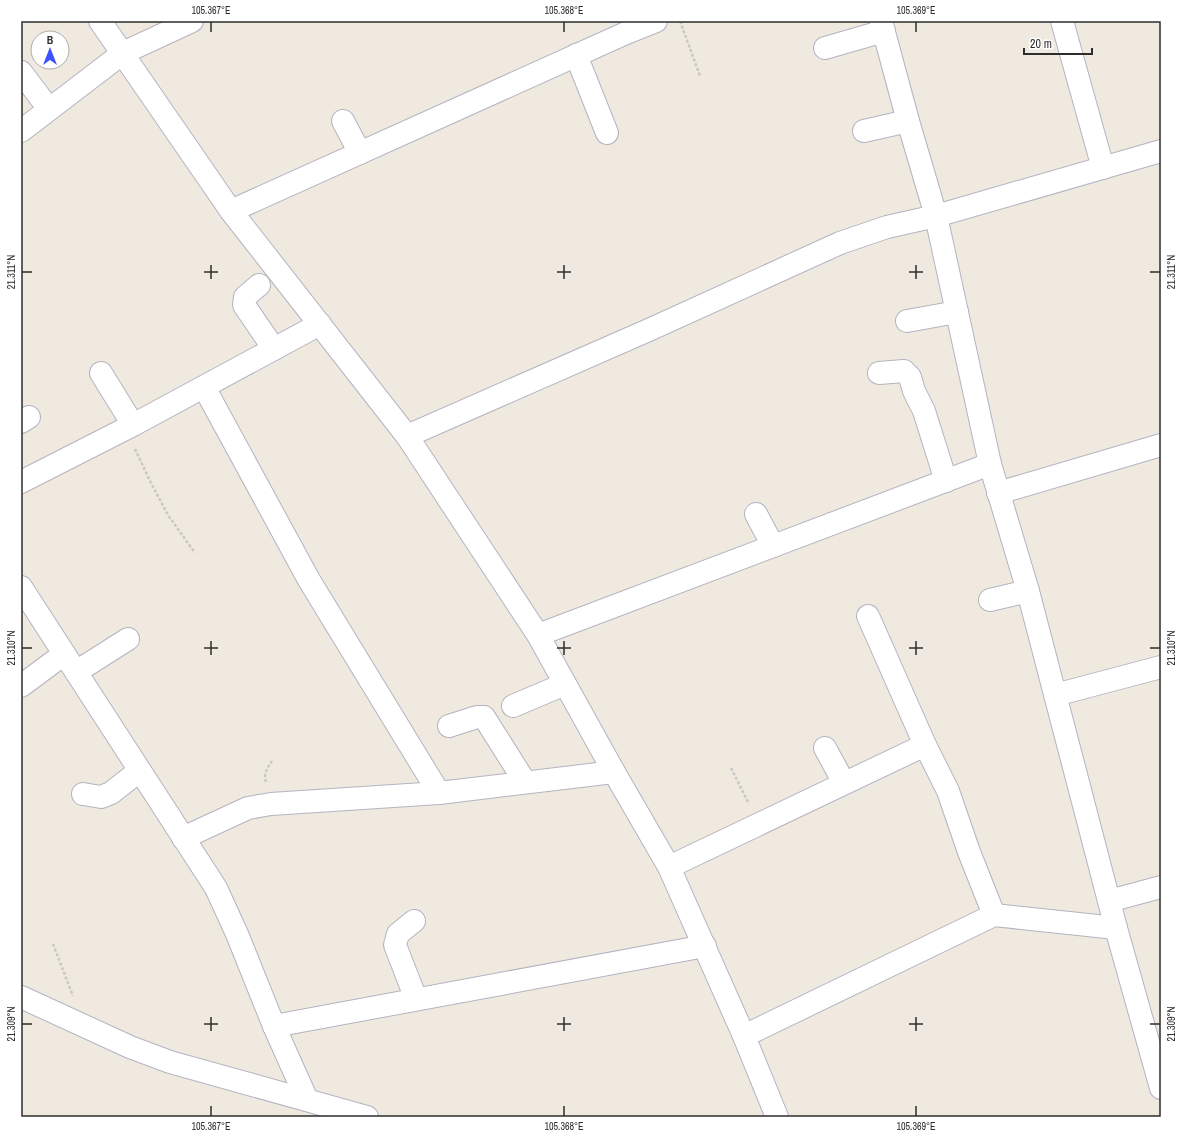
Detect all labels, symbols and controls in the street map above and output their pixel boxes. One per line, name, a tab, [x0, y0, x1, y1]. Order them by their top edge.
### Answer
text: 105.367°E	[191, 4, 231, 17]
text: 105.368°E	[544, 4, 584, 17]
text: 105.369°E	[896, 4, 936, 17]
north arrow	[30, 30, 70, 70]
scale bar	[1024, 30, 1092, 56]
text: B	[47, 33, 54, 47]
text: 20 m	[1030, 36, 1052, 52]
text: 21.311°N	[5, 255, 18, 289]
text: 21.311°N	[1165, 255, 1178, 289]
text: 21.310°N	[5, 630, 18, 666]
text: 21.310°N	[1165, 630, 1178, 666]
text: 21.309°N	[5, 1006, 18, 1042]
text: 21.309°N	[1165, 1006, 1178, 1042]
text: 105.367°E	[191, 1120, 231, 1133]
text: 105.368°E	[544, 1120, 584, 1133]
text: 105.369°E	[896, 1120, 936, 1133]

